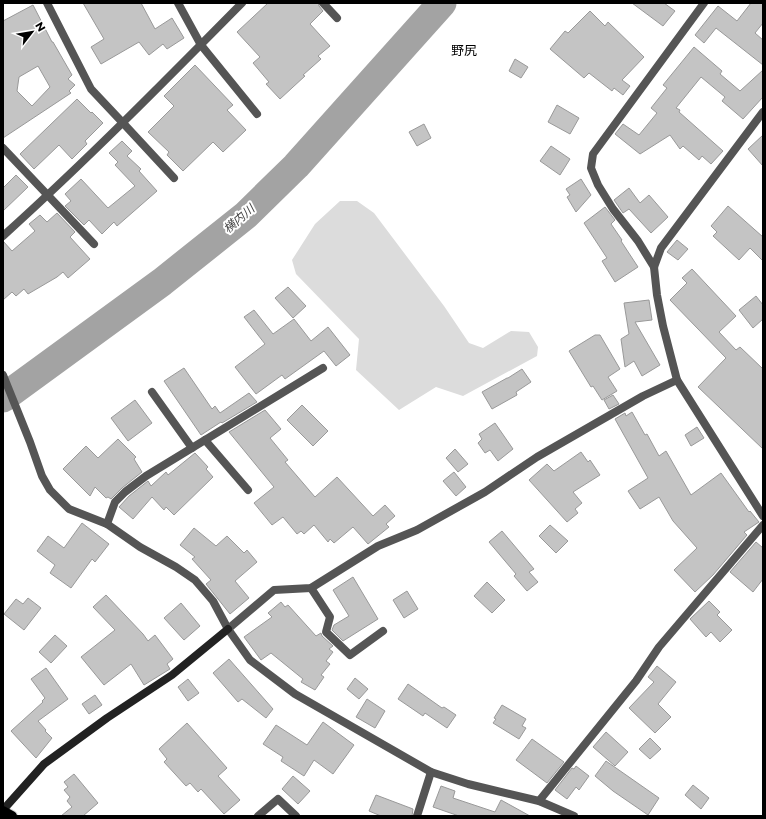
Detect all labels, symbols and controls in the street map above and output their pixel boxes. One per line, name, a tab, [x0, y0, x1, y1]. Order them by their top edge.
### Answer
north arrow	[12, 12, 52, 52]
text: N	[32, 19, 49, 34]
district label: 野尻	[451, 42, 477, 58]
water label: 横内川	[220, 200, 259, 236]

